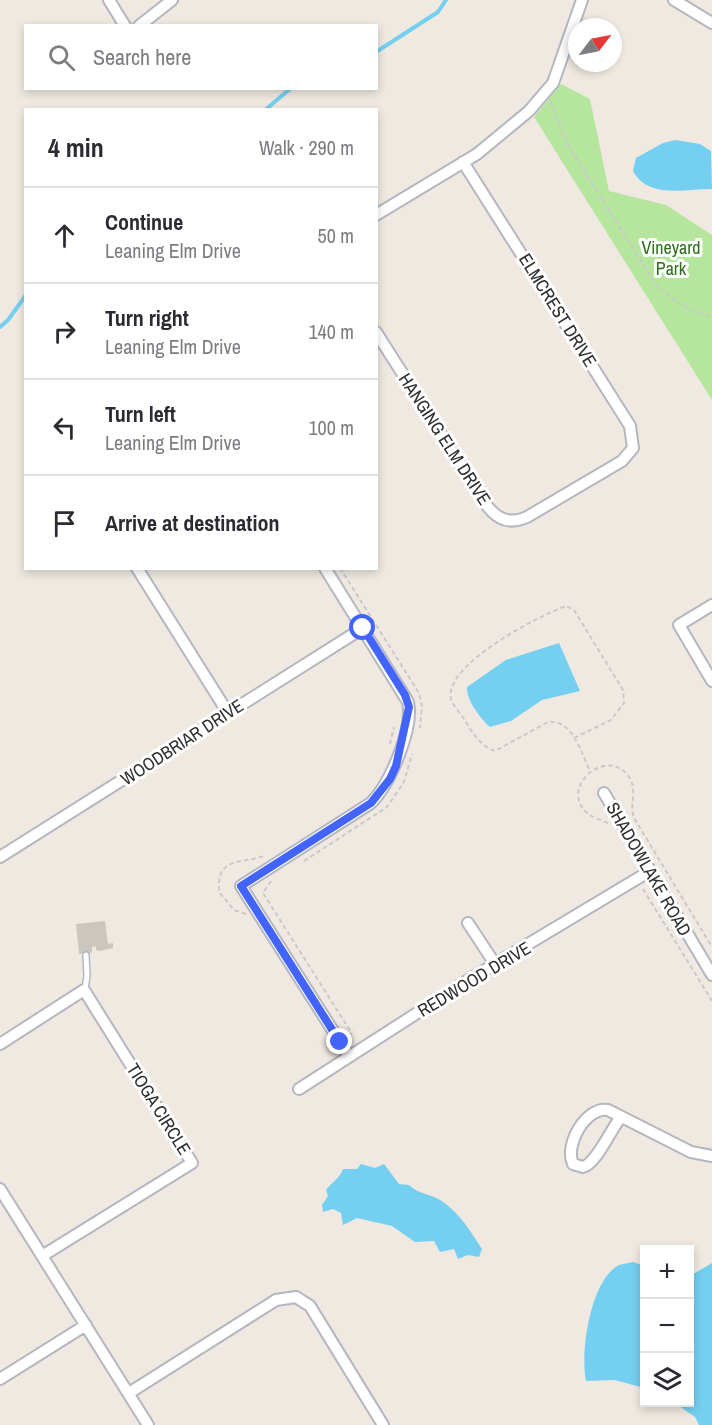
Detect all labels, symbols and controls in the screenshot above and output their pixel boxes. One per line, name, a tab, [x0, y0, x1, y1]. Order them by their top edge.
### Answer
north arrow	[568, 18, 622, 72]
search box	[24, 24, 378, 90]
icon: search	[45, 41, 78, 74]
text: Search here	[93, 42, 191, 72]
text: 4 min	[48, 130, 104, 165]
text: Walk · 290 m	[259, 134, 354, 161]
text: Continue	[105, 207, 183, 237]
icon: ahead	[48, 219, 81, 252]
text: 50 m	[318, 222, 354, 249]
park label: Vineyard Park	[642, 235, 700, 281]
text: Leaning Elm Drive	[105, 237, 241, 264]
street label: ELMCREST DRIVE	[513, 249, 603, 371]
text: Turn right	[105, 303, 189, 333]
icon: right	[48, 315, 81, 348]
text: 140 m	[308, 318, 354, 345]
text: Leaning Elm Drive	[105, 333, 241, 360]
street label: HANGING ELM DRIVE	[393, 368, 497, 510]
text: Turn left	[105, 399, 176, 429]
icon: left	[48, 411, 81, 444]
text: 100 m	[308, 414, 354, 441]
text: Leaning Elm Drive	[105, 429, 241, 456]
icon: arrive	[48, 507, 81, 540]
text: Arrive at destination	[105, 508, 279, 538]
route start	[349, 614, 375, 640]
street label: WOODBRIAR DRIVE	[116, 693, 248, 791]
street label: SHADOWLAKE ROAD	[600, 797, 698, 941]
street label: REDWOOD DRIVE	[413, 935, 535, 1023]
route end	[326, 1028, 352, 1054]
street label: TIOGA CIRCLE	[121, 1059, 197, 1159]
map controls	[640, 1245, 694, 1407]
button: +	[640, 1245, 694, 1299]
button: −	[640, 1299, 694, 1353]
button: layers	[640, 1353, 694, 1407]

